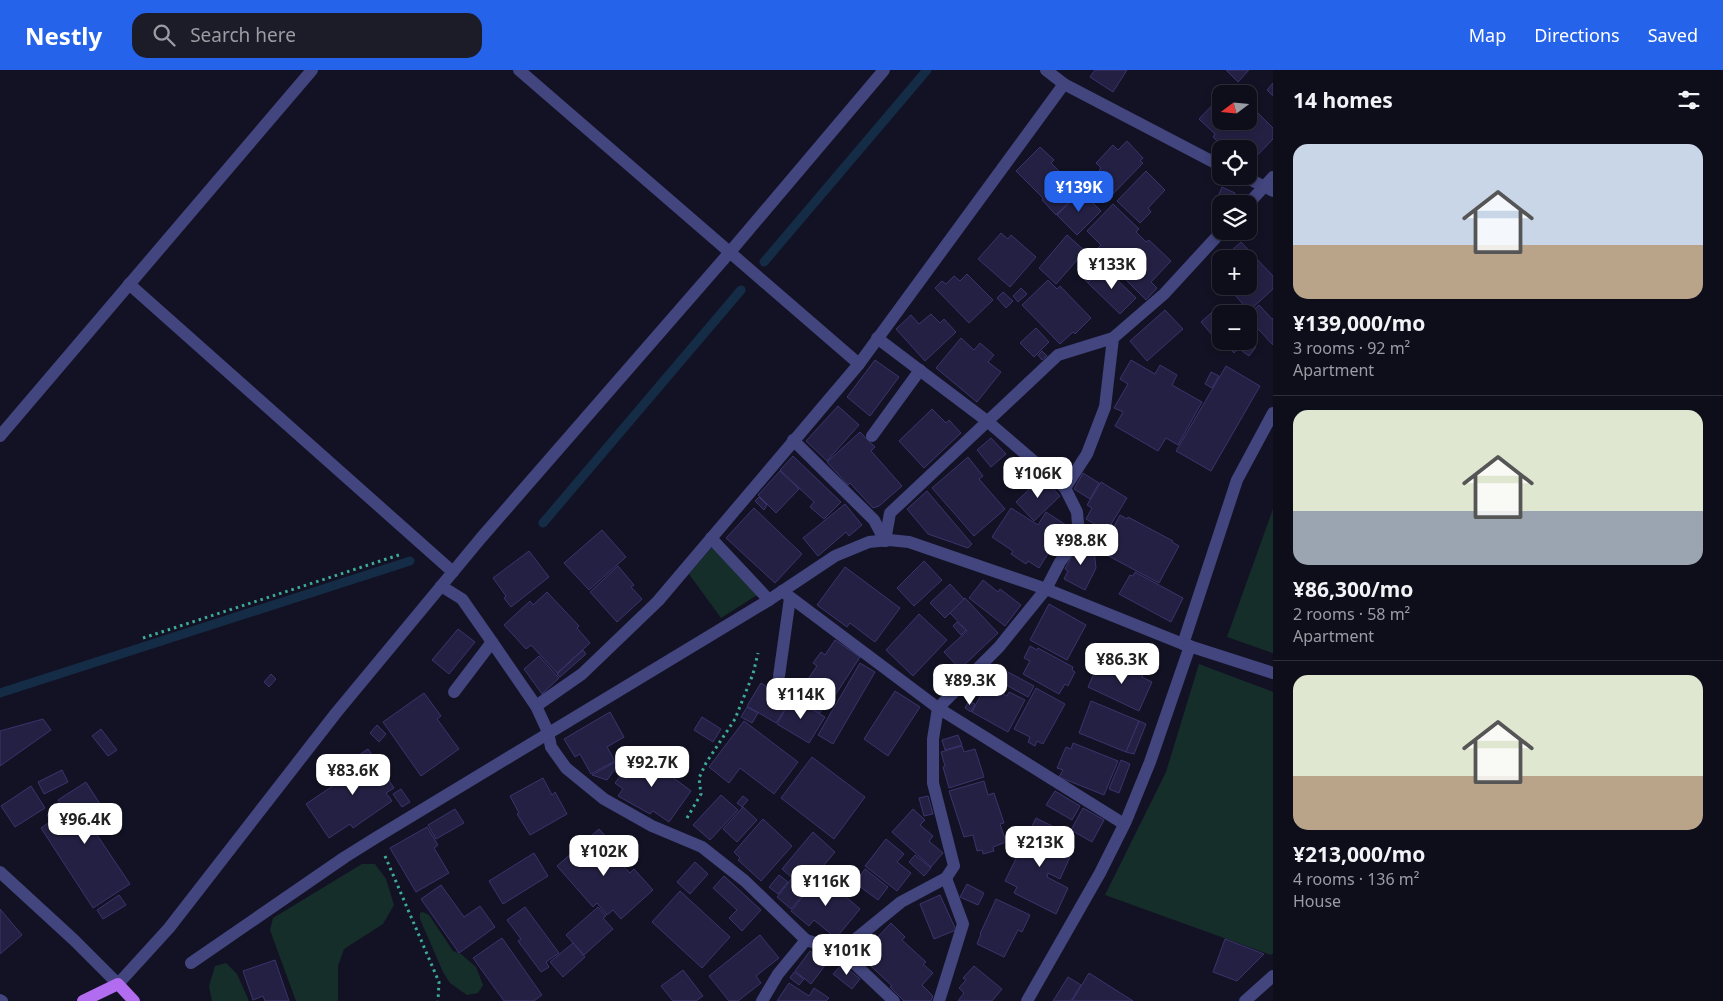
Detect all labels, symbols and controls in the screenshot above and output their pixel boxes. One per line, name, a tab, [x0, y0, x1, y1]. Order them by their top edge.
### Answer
search box	[132, 13, 482, 58]
text: Nestly	[25, 19, 102, 52]
icon: search	[150, 21, 178, 49]
text: Search here	[190, 22, 296, 48]
text: Map	[1469, 23, 1506, 47]
text: Directions	[1534, 23, 1620, 47]
text: Saved	[1648, 23, 1698, 47]
north arrow	[1212, 85, 1258, 130]
map controls	[1212, 85, 1257, 350]
text: 14 homes	[1293, 86, 1393, 114]
icon: filters	[1675, 86, 1703, 114]
button: locate	[1212, 140, 1257, 185]
pin: ¥139K	[1044, 170, 1114, 213]
text: ¥139K	[1055, 176, 1103, 198]
icon: home	[1453, 177, 1543, 267]
button: layers	[1212, 195, 1257, 240]
pin: ¥133K	[1077, 248, 1147, 290]
button: +	[1212, 250, 1257, 295]
text: ¥133K	[1088, 253, 1136, 275]
button: −	[1212, 305, 1257, 350]
text: ¥139,000/mo	[1293, 309, 1425, 337]
text: 3 rooms · 92 m²	[1293, 337, 1410, 359]
text: Apartment	[1293, 359, 1374, 381]
icon: home	[1453, 442, 1543, 532]
pin: ¥106K	[1003, 456, 1073, 499]
text: ¥106K	[1014, 462, 1062, 484]
pin: ¥98.8K	[1040, 524, 1122, 566]
text: ¥98.8K	[1055, 529, 1107, 551]
text: ¥86,300/mo	[1293, 575, 1413, 603]
text: 2 rooms · 58 m²	[1293, 603, 1410, 625]
text: Apartment	[1293, 625, 1374, 647]
pin: ¥86.3K	[1081, 642, 1163, 685]
text: ¥86.3K	[1096, 648, 1148, 670]
pin: ¥89.3K	[929, 664, 1011, 706]
text: ¥89.3K	[944, 669, 996, 691]
pin: ¥114K	[766, 678, 836, 720]
text: ¥114K	[777, 683, 825, 705]
icon: home	[1453, 707, 1543, 797]
pin: ¥92.7K	[611, 746, 693, 788]
text: ¥92.7K	[626, 751, 678, 773]
pin: ¥83.6K	[312, 754, 394, 796]
text: ¥83.6K	[327, 759, 379, 781]
pin: ¥96.4K	[44, 802, 126, 845]
text: ¥96.4K	[59, 808, 111, 830]
pin: ¥213K	[1005, 826, 1075, 868]
text: ¥213K	[1016, 831, 1064, 853]
pin: ¥102K	[569, 834, 639, 877]
text: ¥102K	[580, 840, 628, 862]
text: ¥213,000/mo	[1293, 840, 1425, 868]
pin: ¥116K	[791, 864, 861, 907]
text: 4 rooms · 136 m²	[1293, 868, 1419, 890]
text: ¥116K	[802, 870, 850, 892]
text: House	[1293, 890, 1341, 912]
pin: ¥101K	[812, 934, 882, 976]
text: ¥101K	[823, 939, 871, 961]

